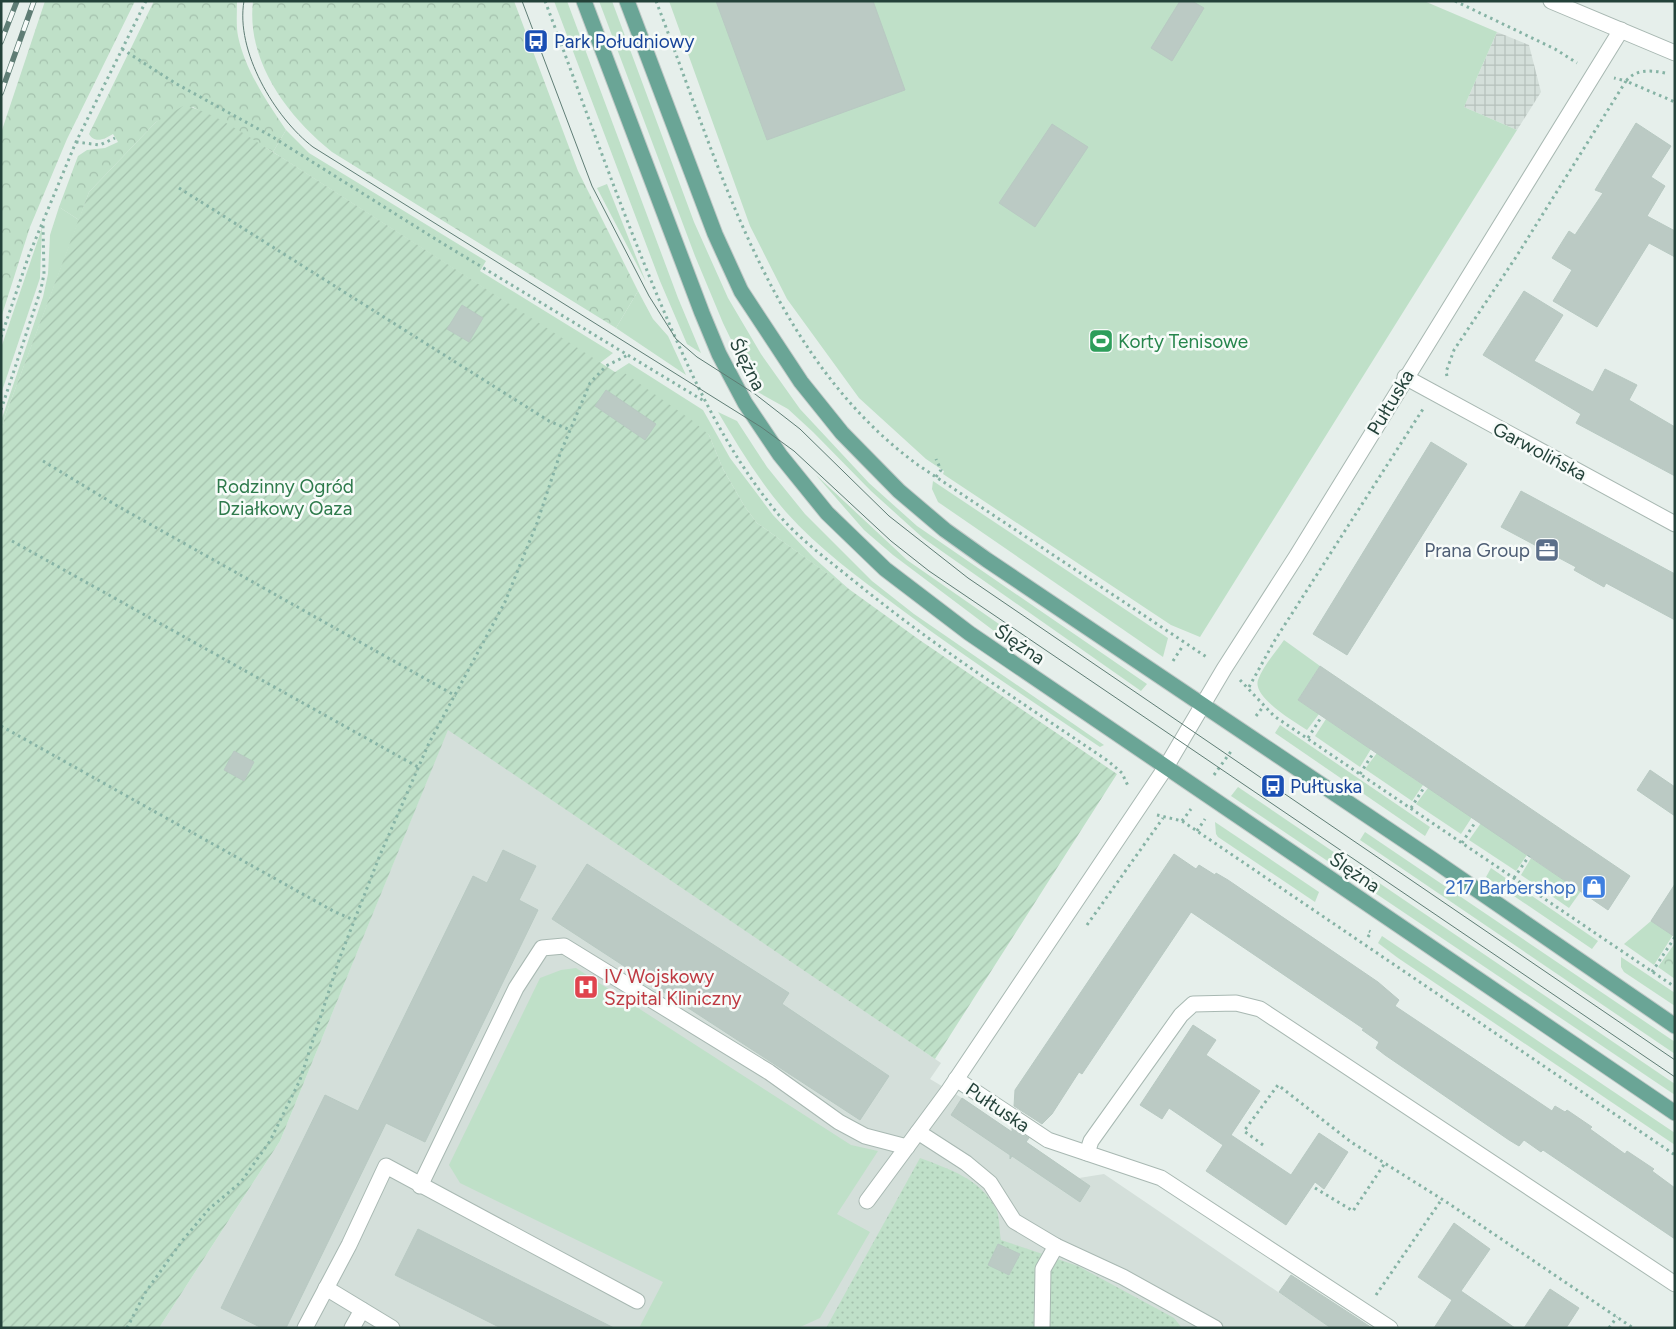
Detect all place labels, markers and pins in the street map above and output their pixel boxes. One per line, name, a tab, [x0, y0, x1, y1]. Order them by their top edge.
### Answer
bus stop icon: Park Południowy	[523, 28, 549, 54]
place label: Park Południowy	[554, 30, 694, 53]
sports icon: Korty Tenisowe	[1088, 328, 1114, 354]
place label: Korty Tenisowe	[1118, 330, 1248, 353]
office icon: Prana Group	[1534, 537, 1560, 563]
place label: Prana Group	[1424, 539, 1530, 562]
bus stop icon: Pułtuska	[1260, 773, 1286, 799]
place label: Pułtuska	[1290, 775, 1362, 798]
shop icon: 217 Barbershop	[1581, 874, 1607, 900]
place label: 217 Barbershop	[1445, 876, 1576, 899]
place label: IV Wojskowy Szpital Kliniczny	[604, 965, 742, 1010]
hospital icon: IV Wojskowy Szpital Kliniczny	[573, 974, 599, 1000]

